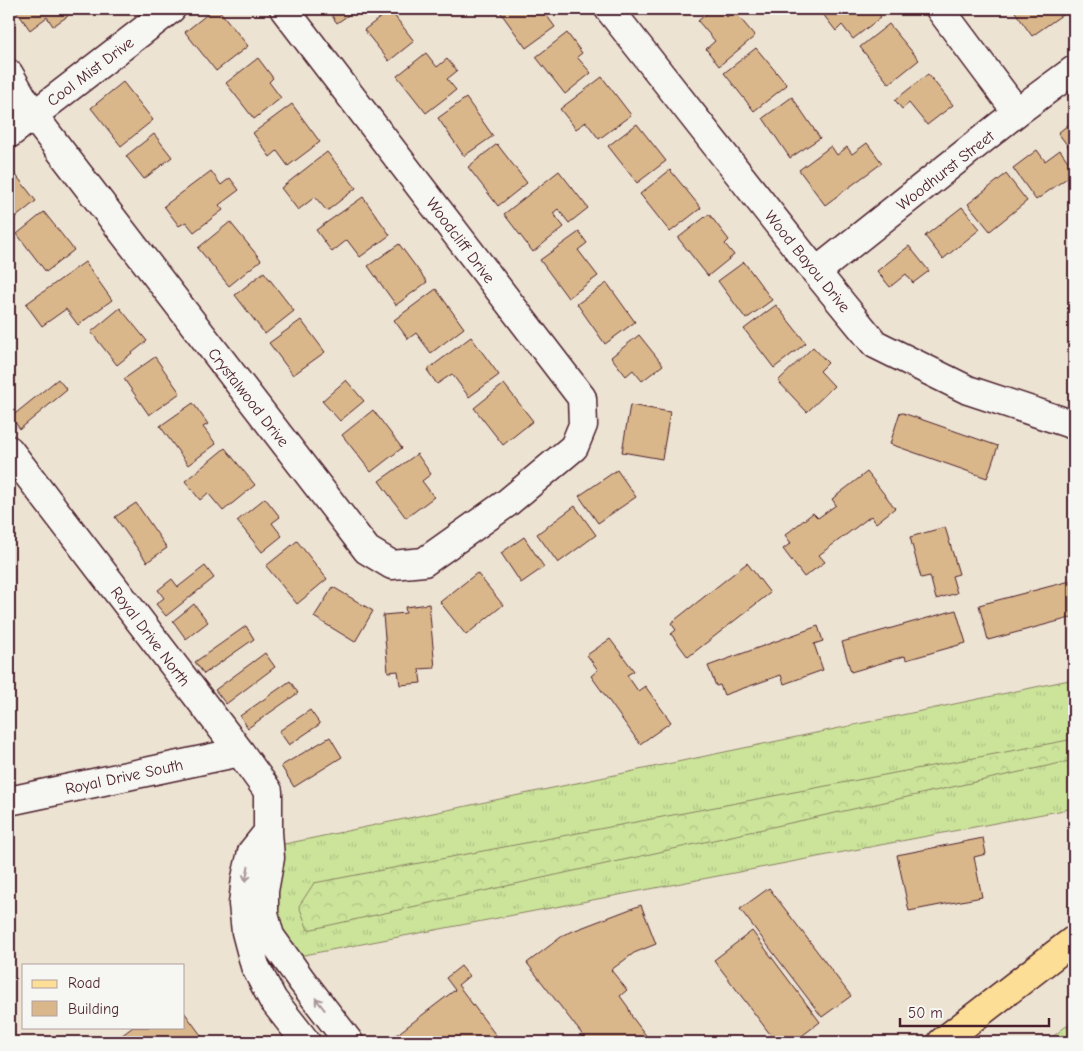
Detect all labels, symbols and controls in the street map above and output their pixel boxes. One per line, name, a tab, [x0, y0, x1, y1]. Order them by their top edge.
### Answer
street label: Cool Mist Drive	[44, 33, 137, 110]
street label: Woodhurst Street	[893, 127, 998, 214]
street label: Woodcliff Drive	[422, 194, 498, 287]
street label: Wood Bayou Drive	[761, 207, 854, 316]
street label: Crystalwood Drive	[204, 345, 292, 451]
street label: Royal Drive North	[107, 583, 194, 690]
street label: Royal Drive South	[64, 756, 185, 798]
one-way arrow	[242, 866, 251, 882]
legend	[22, 964, 185, 1028]
text: Road	[68, 974, 100, 992]
scale bar	[900, 996, 1049, 1028]
one-way arrow	[314, 998, 325, 1011]
text: Building	[68, 1000, 119, 1018]
text: 50 m	[908, 1004, 943, 1022]

